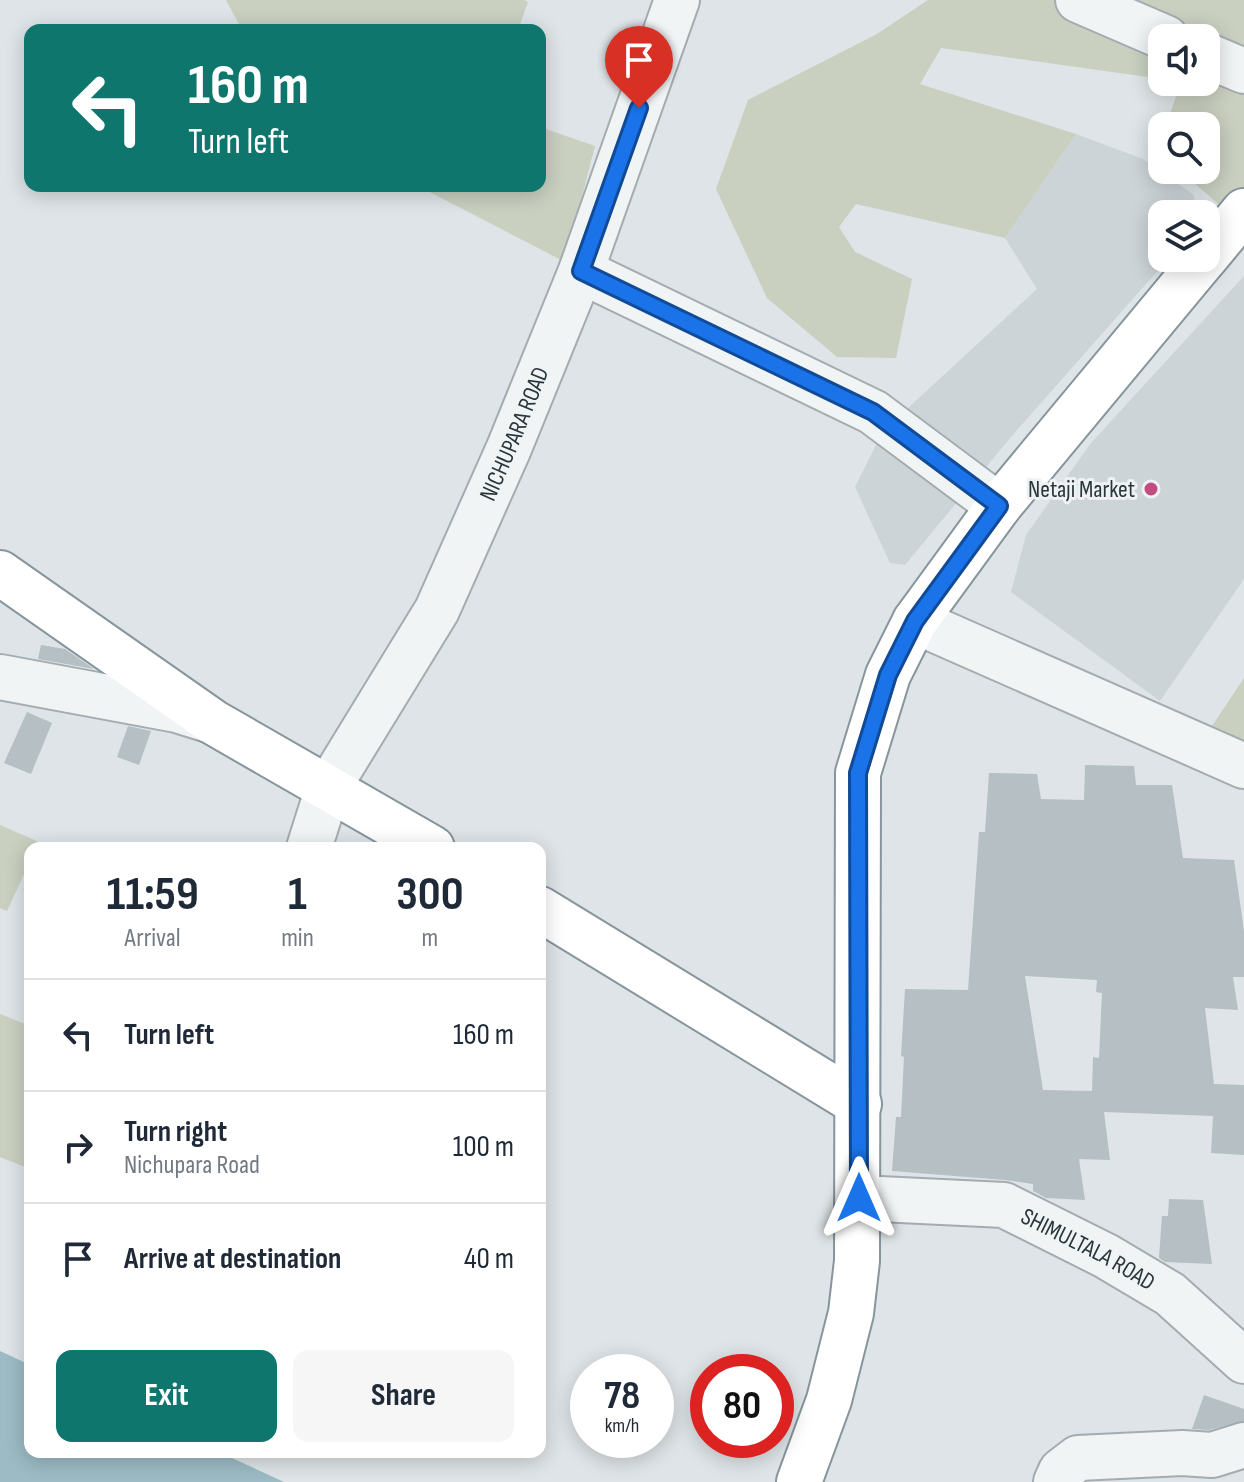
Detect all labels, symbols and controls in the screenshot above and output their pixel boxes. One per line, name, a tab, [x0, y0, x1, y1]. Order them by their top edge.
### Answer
map controls	[1148, 24, 1220, 272]
button: sound	[1148, 24, 1220, 96]
pin	[605, 26, 673, 108]
icon: arrive	[617, 38, 661, 82]
text: 160 m	[188, 53, 309, 120]
icon: left	[56, 56, 160, 160]
button: search	[1148, 112, 1220, 184]
text: Turn left	[188, 121, 289, 164]
button: layers	[1148, 200, 1220, 272]
street label: NICHUPARA ROAD	[473, 363, 555, 505]
place label: Netaji Market	[1028, 475, 1135, 504]
marker: Netaji Market	[1142, 480, 1160, 498]
text: 11:59	[106, 866, 199, 923]
text: 1	[288, 866, 307, 923]
text: 300	[396, 866, 463, 923]
text: Arrival	[125, 923, 181, 954]
text: min	[281, 923, 314, 954]
text: m	[422, 923, 438, 954]
icon: left	[56, 1013, 100, 1057]
text: Turn left	[124, 1017, 214, 1053]
text: 160 m	[453, 1017, 514, 1053]
text: Turn right	[124, 1114, 227, 1150]
icon: right	[56, 1125, 100, 1169]
text: 100 m	[453, 1129, 514, 1165]
text: Nichupara Road	[124, 1150, 260, 1181]
position arrow	[817, 1156, 901, 1240]
street label: SHIMULTALA ROAD	[1016, 1202, 1160, 1297]
icon: arrive	[56, 1237, 100, 1281]
text: Arrive at destination	[124, 1241, 341, 1277]
text: 40 m	[464, 1241, 514, 1277]
button: Exit	[56, 1350, 277, 1442]
button: Share	[293, 1350, 514, 1442]
speed limit sign: 80	[690, 1354, 794, 1458]
text: 78	[604, 1372, 640, 1420]
text: km/h	[605, 1414, 639, 1438]

